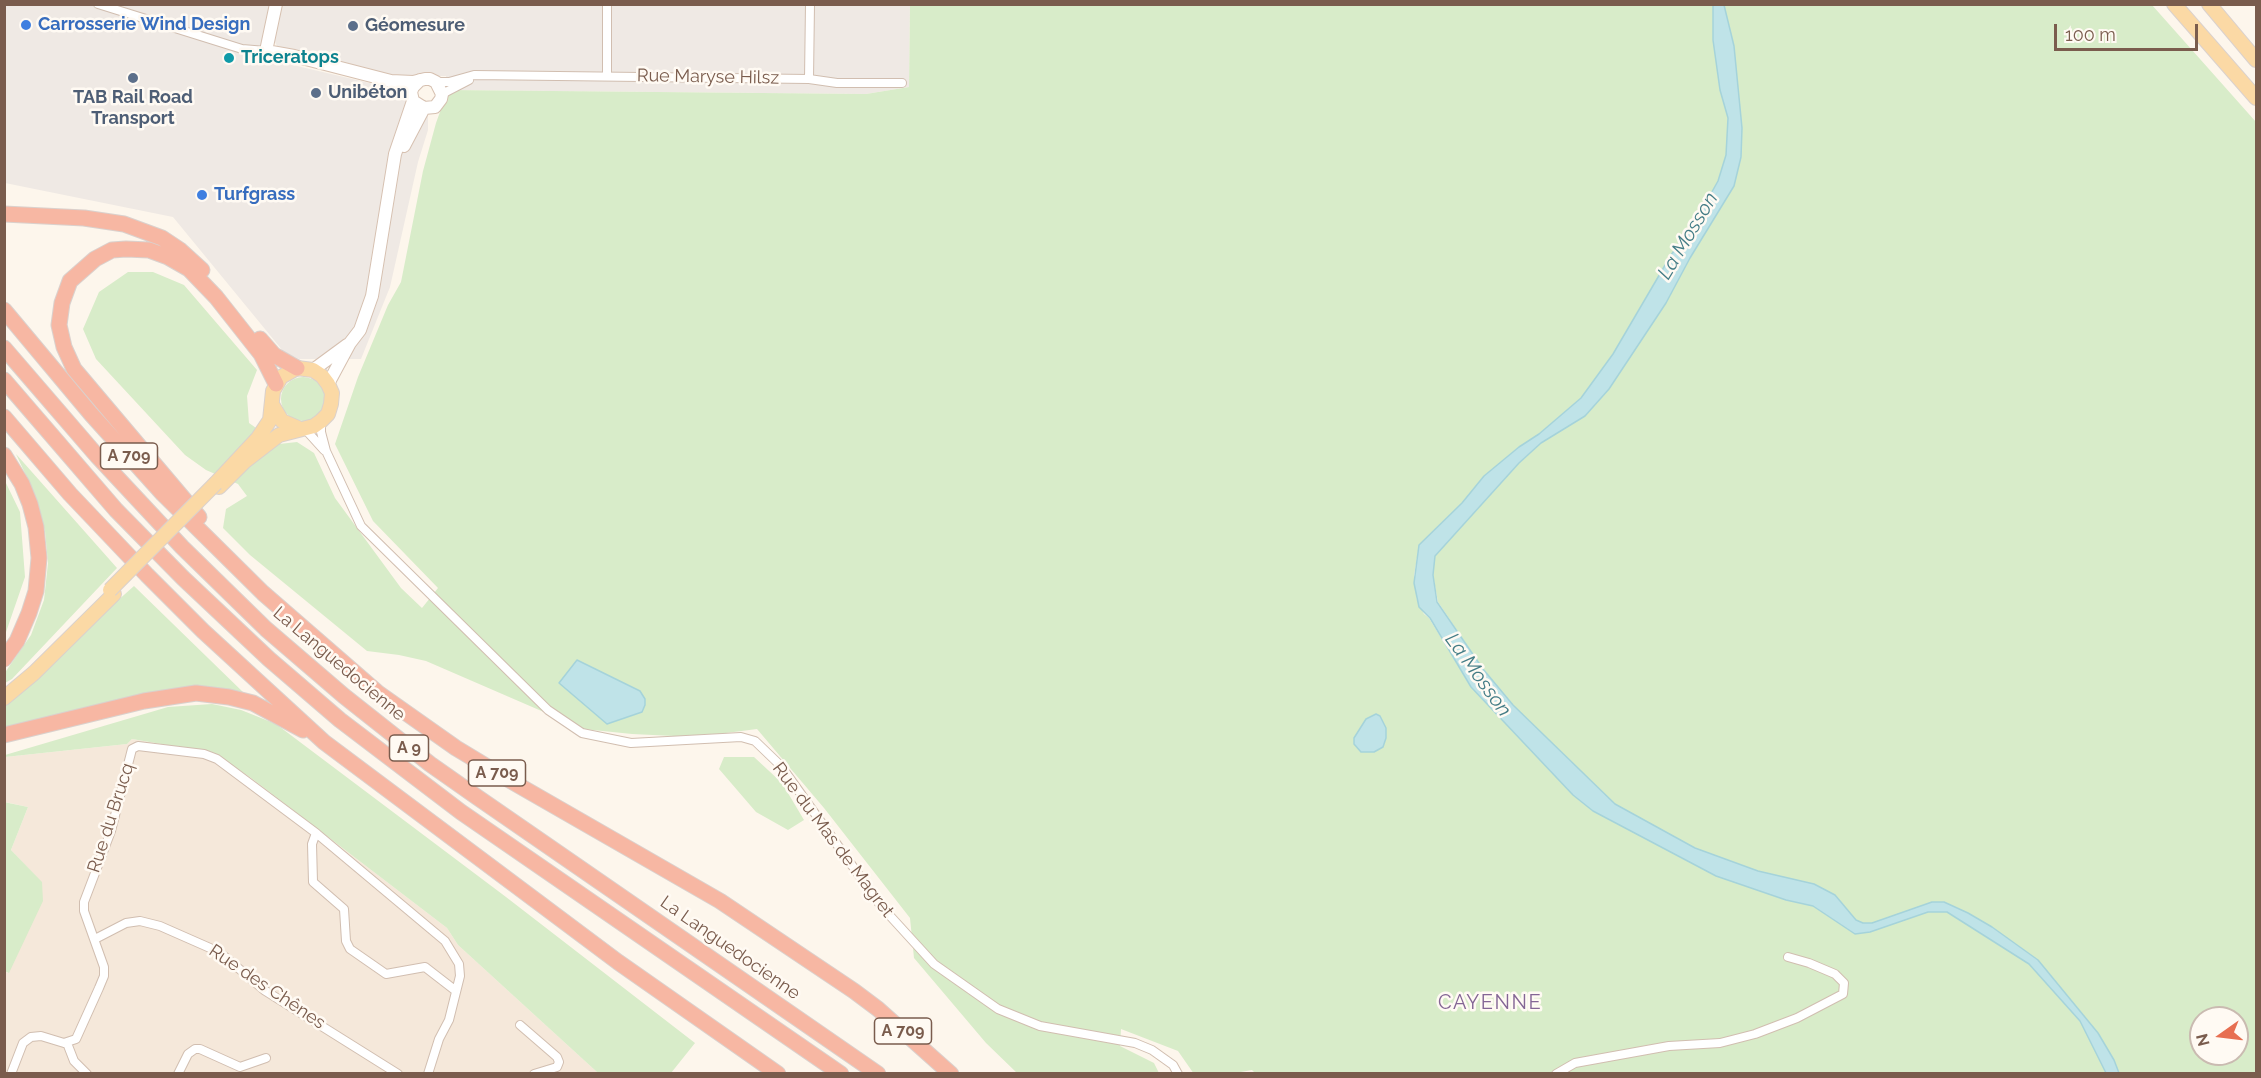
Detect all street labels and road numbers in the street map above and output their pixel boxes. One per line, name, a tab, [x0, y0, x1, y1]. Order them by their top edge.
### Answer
street label: Rue Maryse Hilsz	[637, 65, 779, 89]
road number: A 709	[100, 443, 158, 469]
street label: La Languedocienne	[269, 602, 409, 726]
road number: A 9	[390, 735, 428, 761]
street label: Rue du Mas de Magret	[768, 758, 898, 922]
road number: A 709	[468, 760, 526, 786]
street label: Rue du Brucq	[83, 761, 139, 875]
street label: La Languedocienne	[656, 892, 804, 1004]
street label: Rue des Chênes	[205, 940, 329, 1034]
road number: A 709	[874, 1018, 932, 1044]

